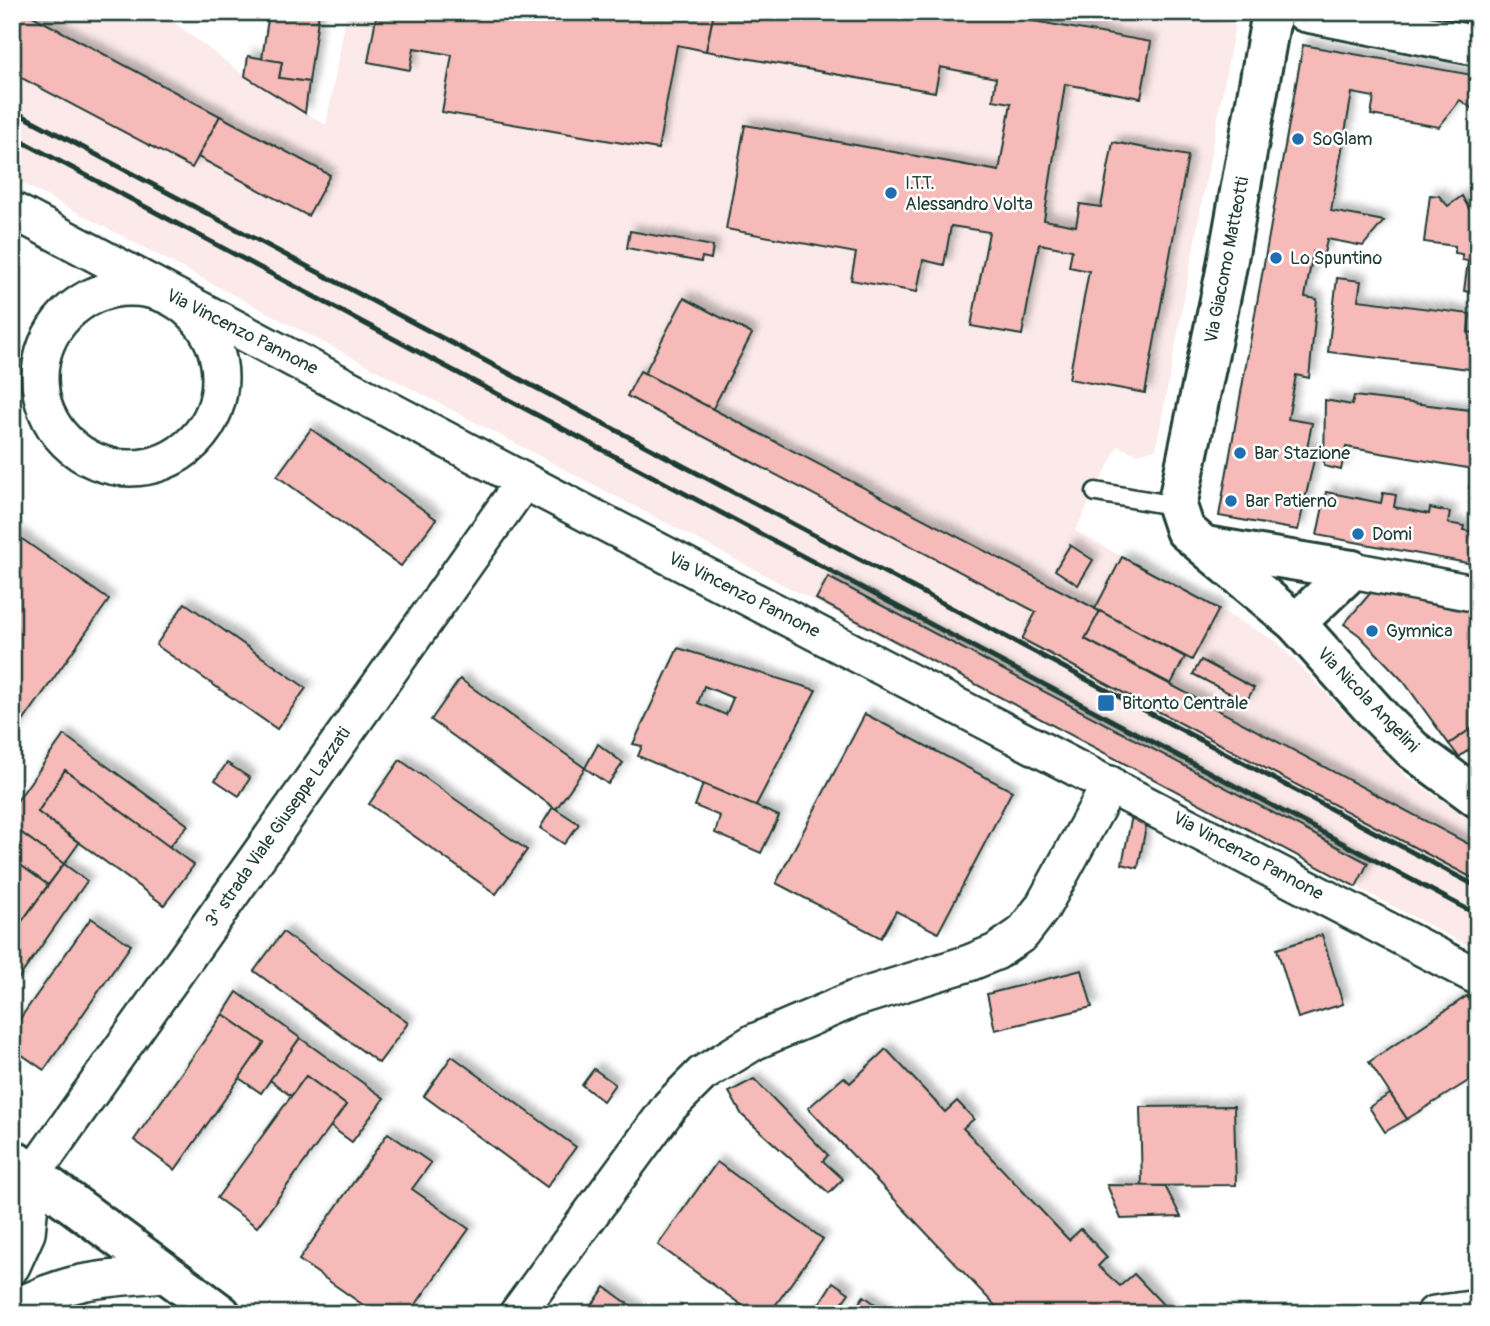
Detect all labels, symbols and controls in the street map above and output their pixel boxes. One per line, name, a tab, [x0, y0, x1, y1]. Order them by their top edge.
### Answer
place label: SoGlam	[1312, 128, 1373, 151]
marker: SoGlam	[1290, 131, 1306, 147]
place label: I.T.T. Alessandro Volta	[905, 172, 1033, 216]
street label: Via Giacomo Matteotti	[1200, 175, 1254, 345]
marker: I.T.T. Alessandro Volta	[883, 185, 899, 201]
place label: Lo Spuntino	[1290, 247, 1383, 270]
marker: Lo Spuntino	[1268, 250, 1284, 266]
street label: Via Vincenzo Pannone	[162, 284, 322, 380]
place label: Bar Stazione	[1254, 442, 1350, 465]
marker: Bar Stazione	[1232, 445, 1248, 461]
place label: Bar Patierno	[1245, 490, 1337, 513]
marker: Bar Patierno	[1223, 493, 1239, 509]
place label: Domi	[1372, 523, 1412, 546]
marker: Domi	[1350, 526, 1366, 542]
street label: Via Vincenzo Pannone	[664, 547, 824, 643]
place label: Gymnica	[1386, 620, 1453, 643]
marker: Gymnica	[1364, 623, 1380, 639]
street label: Via Nicola Angelini	[1312, 643, 1424, 757]
place label: Bitonto Centrale	[1122, 692, 1248, 715]
marker: Bitonto Centrale	[1096, 693, 1116, 713]
street label: 3^ strada Viale Giuseppe Lazzati	[200, 723, 356, 931]
street label: Via Vincenzo Pannone	[1169, 807, 1327, 906]

